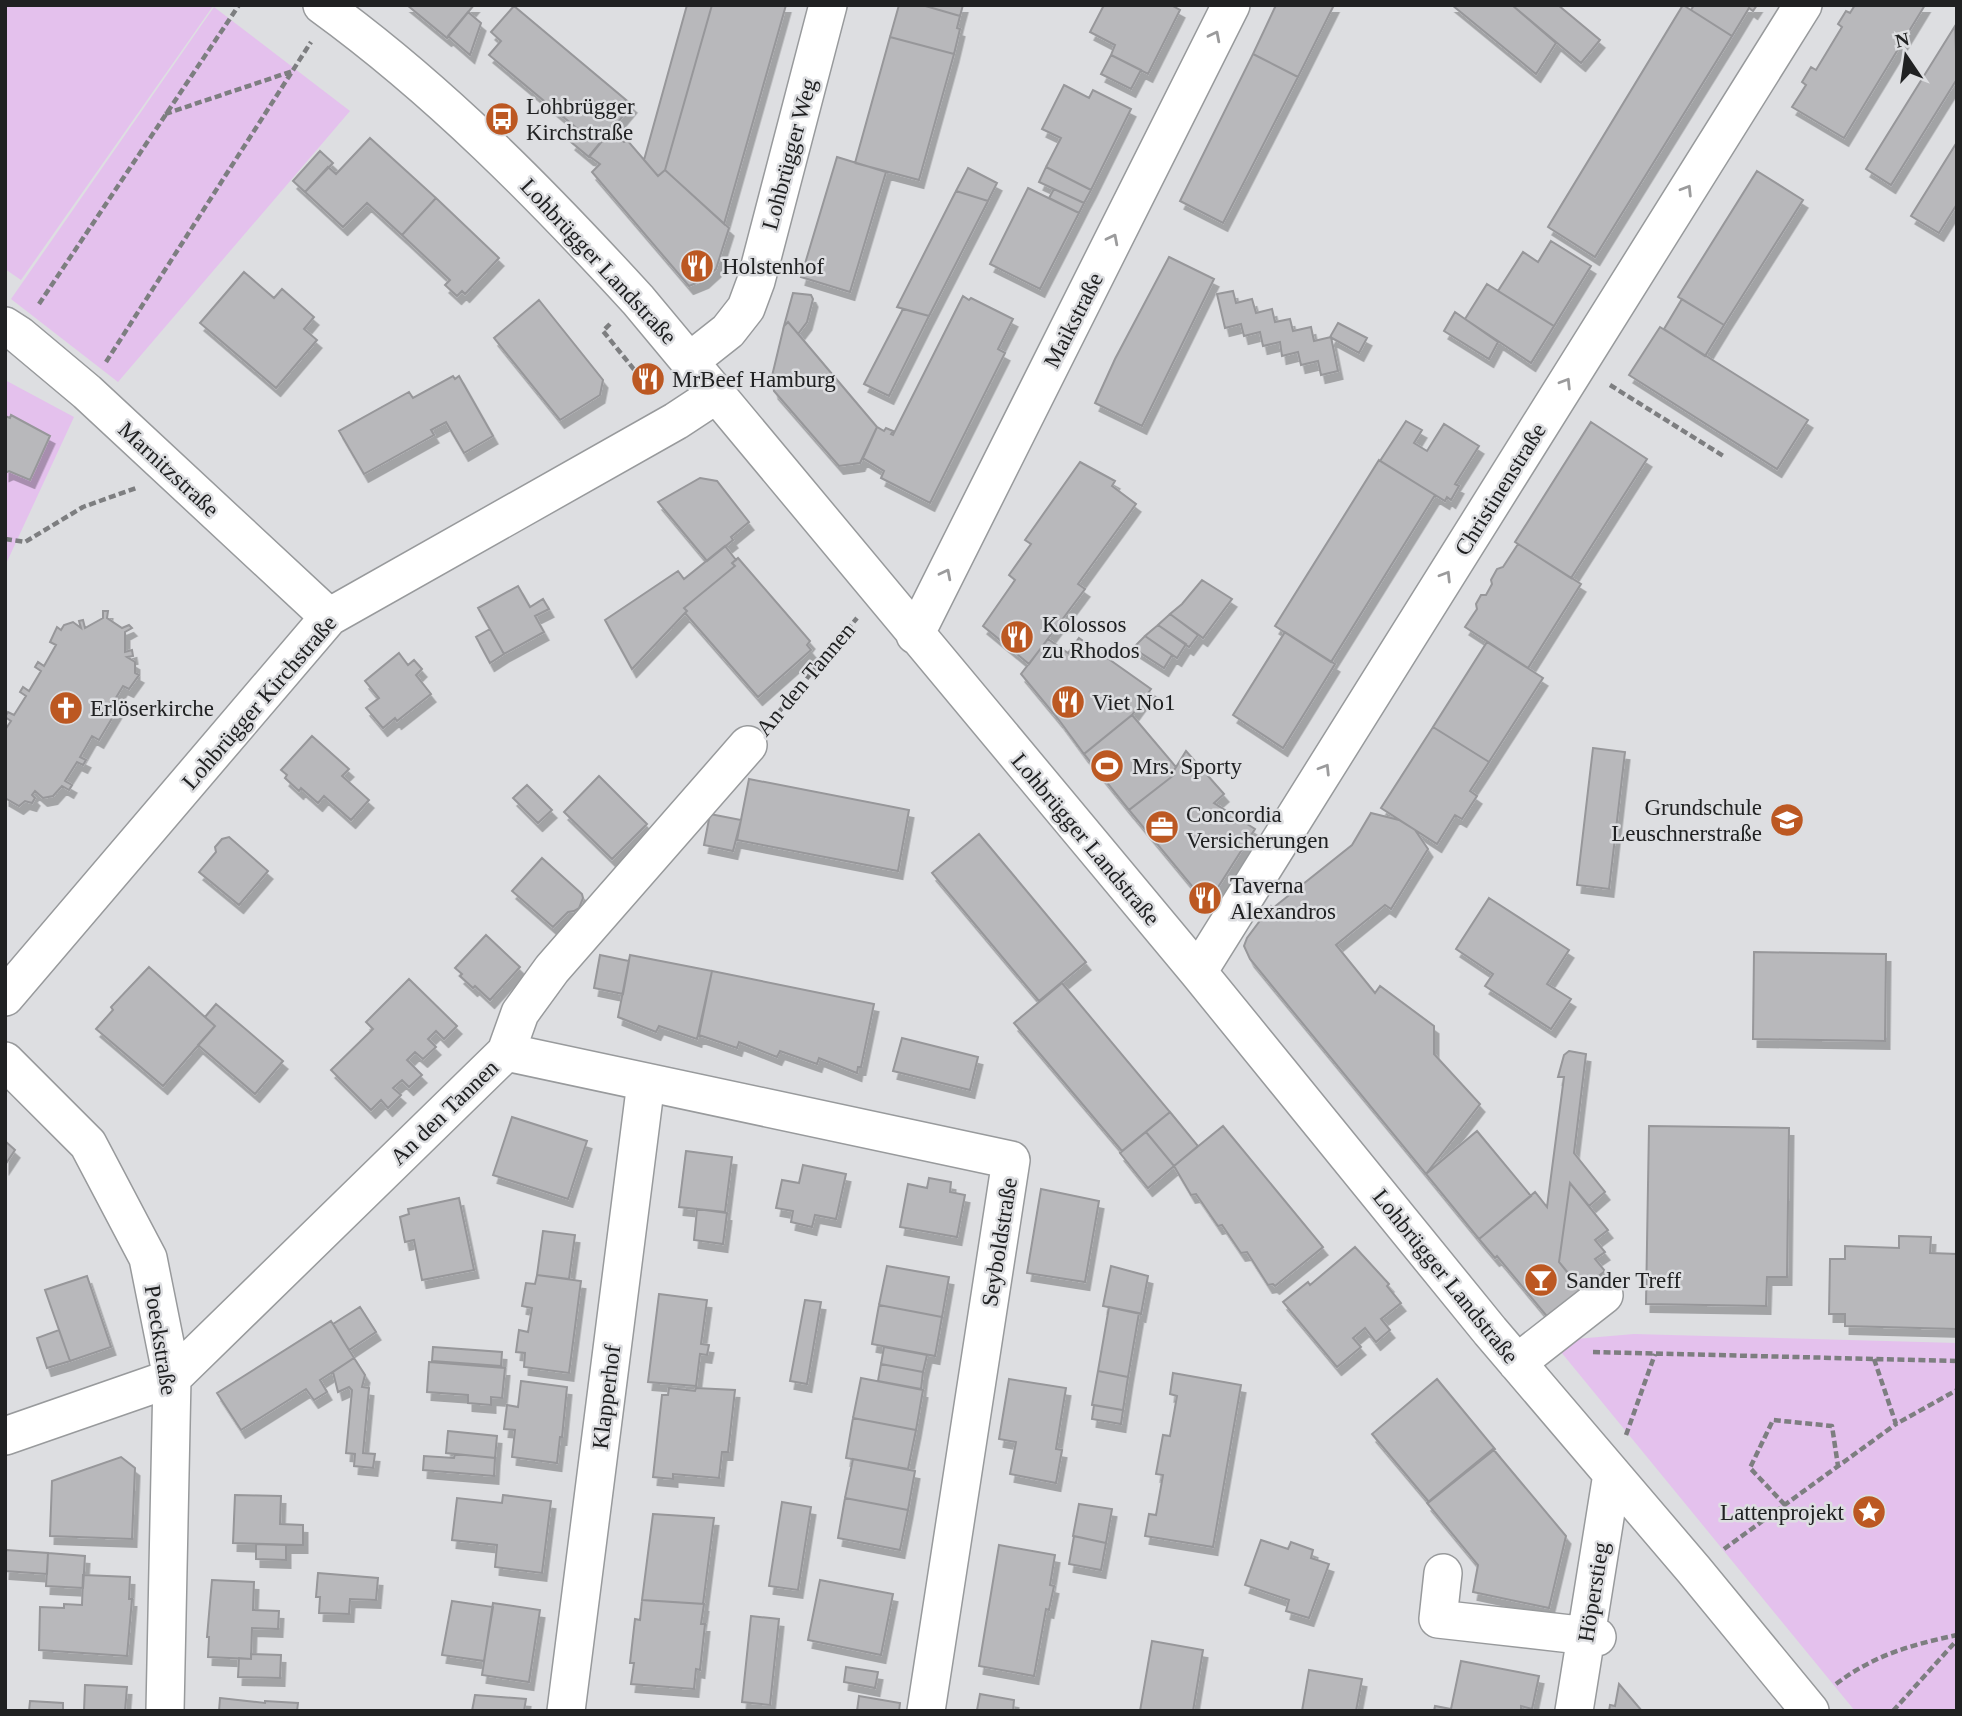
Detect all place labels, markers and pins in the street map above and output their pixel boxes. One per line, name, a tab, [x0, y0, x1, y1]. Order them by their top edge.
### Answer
place label: Lohbrügger Kirchstraße	[526, 94, 635, 145]
bus stop icon: Lohbrügger Kirchstraße	[483, 100, 521, 138]
restaurant icon: Holstenhof	[678, 247, 716, 285]
place label: Holstenhof	[722, 254, 825, 279]
restaurant icon: MrBeef Hamburg	[629, 360, 667, 398]
place label: MrBeef Hamburg	[672, 367, 836, 392]
place label: Kolossos zu Rhodos	[1042, 612, 1140, 663]
restaurant icon: Kolossos zu Rhodos	[998, 618, 1036, 656]
restaurant icon: Viet No1	[1049, 683, 1087, 721]
church icon: Erlöserkirche	[47, 689, 85, 727]
place label: Viet No1	[1092, 690, 1176, 715]
place label: Erlöserkirche	[90, 696, 214, 721]
sports icon: Mrs. Sporty	[1088, 747, 1126, 785]
place label: Mrs. Sporty	[1132, 754, 1242, 779]
place label: Grundschule Leuschnerstraße	[1611, 795, 1762, 846]
school or university icon: Grundschule Leuschnerstraße	[1768, 801, 1806, 839]
place label: Concordia Versicherungen	[1186, 802, 1330, 853]
office icon: Concordia Versicherungen	[1143, 808, 1181, 846]
place label: Taverna Alexandros	[1230, 873, 1336, 924]
restaurant icon: Taverna Alexandros	[1186, 879, 1224, 917]
bar icon: Sander Treff	[1522, 1261, 1560, 1299]
place label: Sander Treff	[1566, 1268, 1682, 1293]
place icon: Lattenprojekt	[1850, 1493, 1888, 1531]
place label: Lattenprojekt	[1720, 1500, 1845, 1525]

